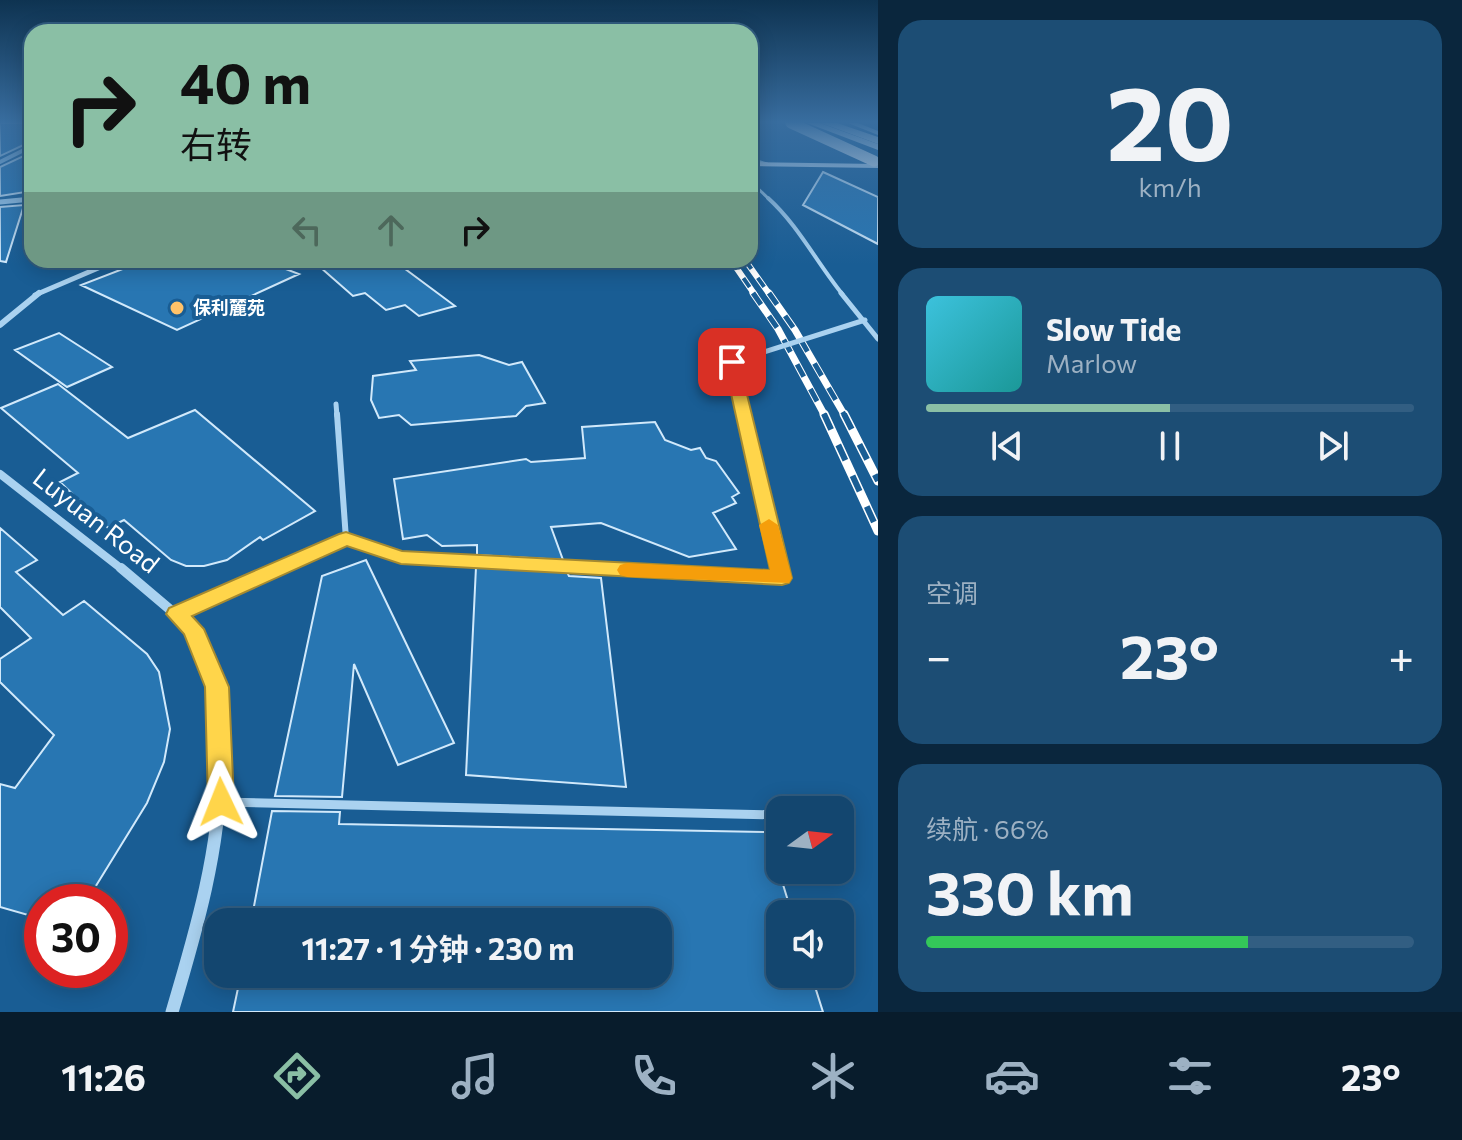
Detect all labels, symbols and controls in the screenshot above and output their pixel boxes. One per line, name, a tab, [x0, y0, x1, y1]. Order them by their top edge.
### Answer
text: 40 m	[180, 47, 311, 116]
text: 20	[1106, 55, 1234, 182]
icon: right	[48, 56, 152, 160]
text: 右转	[180, 121, 252, 165]
text: km/h	[1138, 171, 1202, 202]
icon: left	[285, 208, 329, 252]
icon: ahead	[369, 208, 413, 252]
icon: right	[453, 208, 497, 252]
place label: 保利麓苑	[193, 296, 265, 318]
marker: 保利麓苑	[168, 299, 186, 317]
text: Slow Tide	[1046, 310, 1181, 347]
pin	[698, 328, 766, 396]
icon: arrive	[710, 340, 754, 384]
text: Marlow	[1046, 347, 1137, 378]
icon: previous	[985, 424, 1029, 468]
icon: pause	[1148, 424, 1192, 468]
icon: next	[1311, 424, 1355, 468]
street label: Luyuan Road	[28, 461, 166, 579]
text: 空调	[926, 577, 978, 608]
text: 23°	[1120, 618, 1219, 691]
text: −	[926, 628, 951, 682]
text: +	[1388, 628, 1414, 682]
position arrow	[179, 760, 263, 844]
north arrow	[766, 796, 854, 884]
map controls	[766, 796, 854, 988]
text: 续航 · 66%	[926, 813, 1049, 844]
text: 330 km	[926, 854, 1134, 927]
speed limit sign: 30	[24, 884, 128, 988]
button: sound	[766, 900, 854, 988]
text: 11:27 · 1 分钟 · 230 m	[302, 929, 574, 966]
icon: directions	[269, 1048, 325, 1104]
icon: music	[447, 1048, 503, 1104]
icon: phone	[626, 1048, 682, 1104]
icon: climate	[805, 1048, 861, 1104]
icon: car	[984, 1048, 1040, 1104]
icon: filters	[1162, 1048, 1218, 1104]
text: 11:26	[61, 1054, 146, 1098]
text: 23°	[1341, 1054, 1401, 1098]

